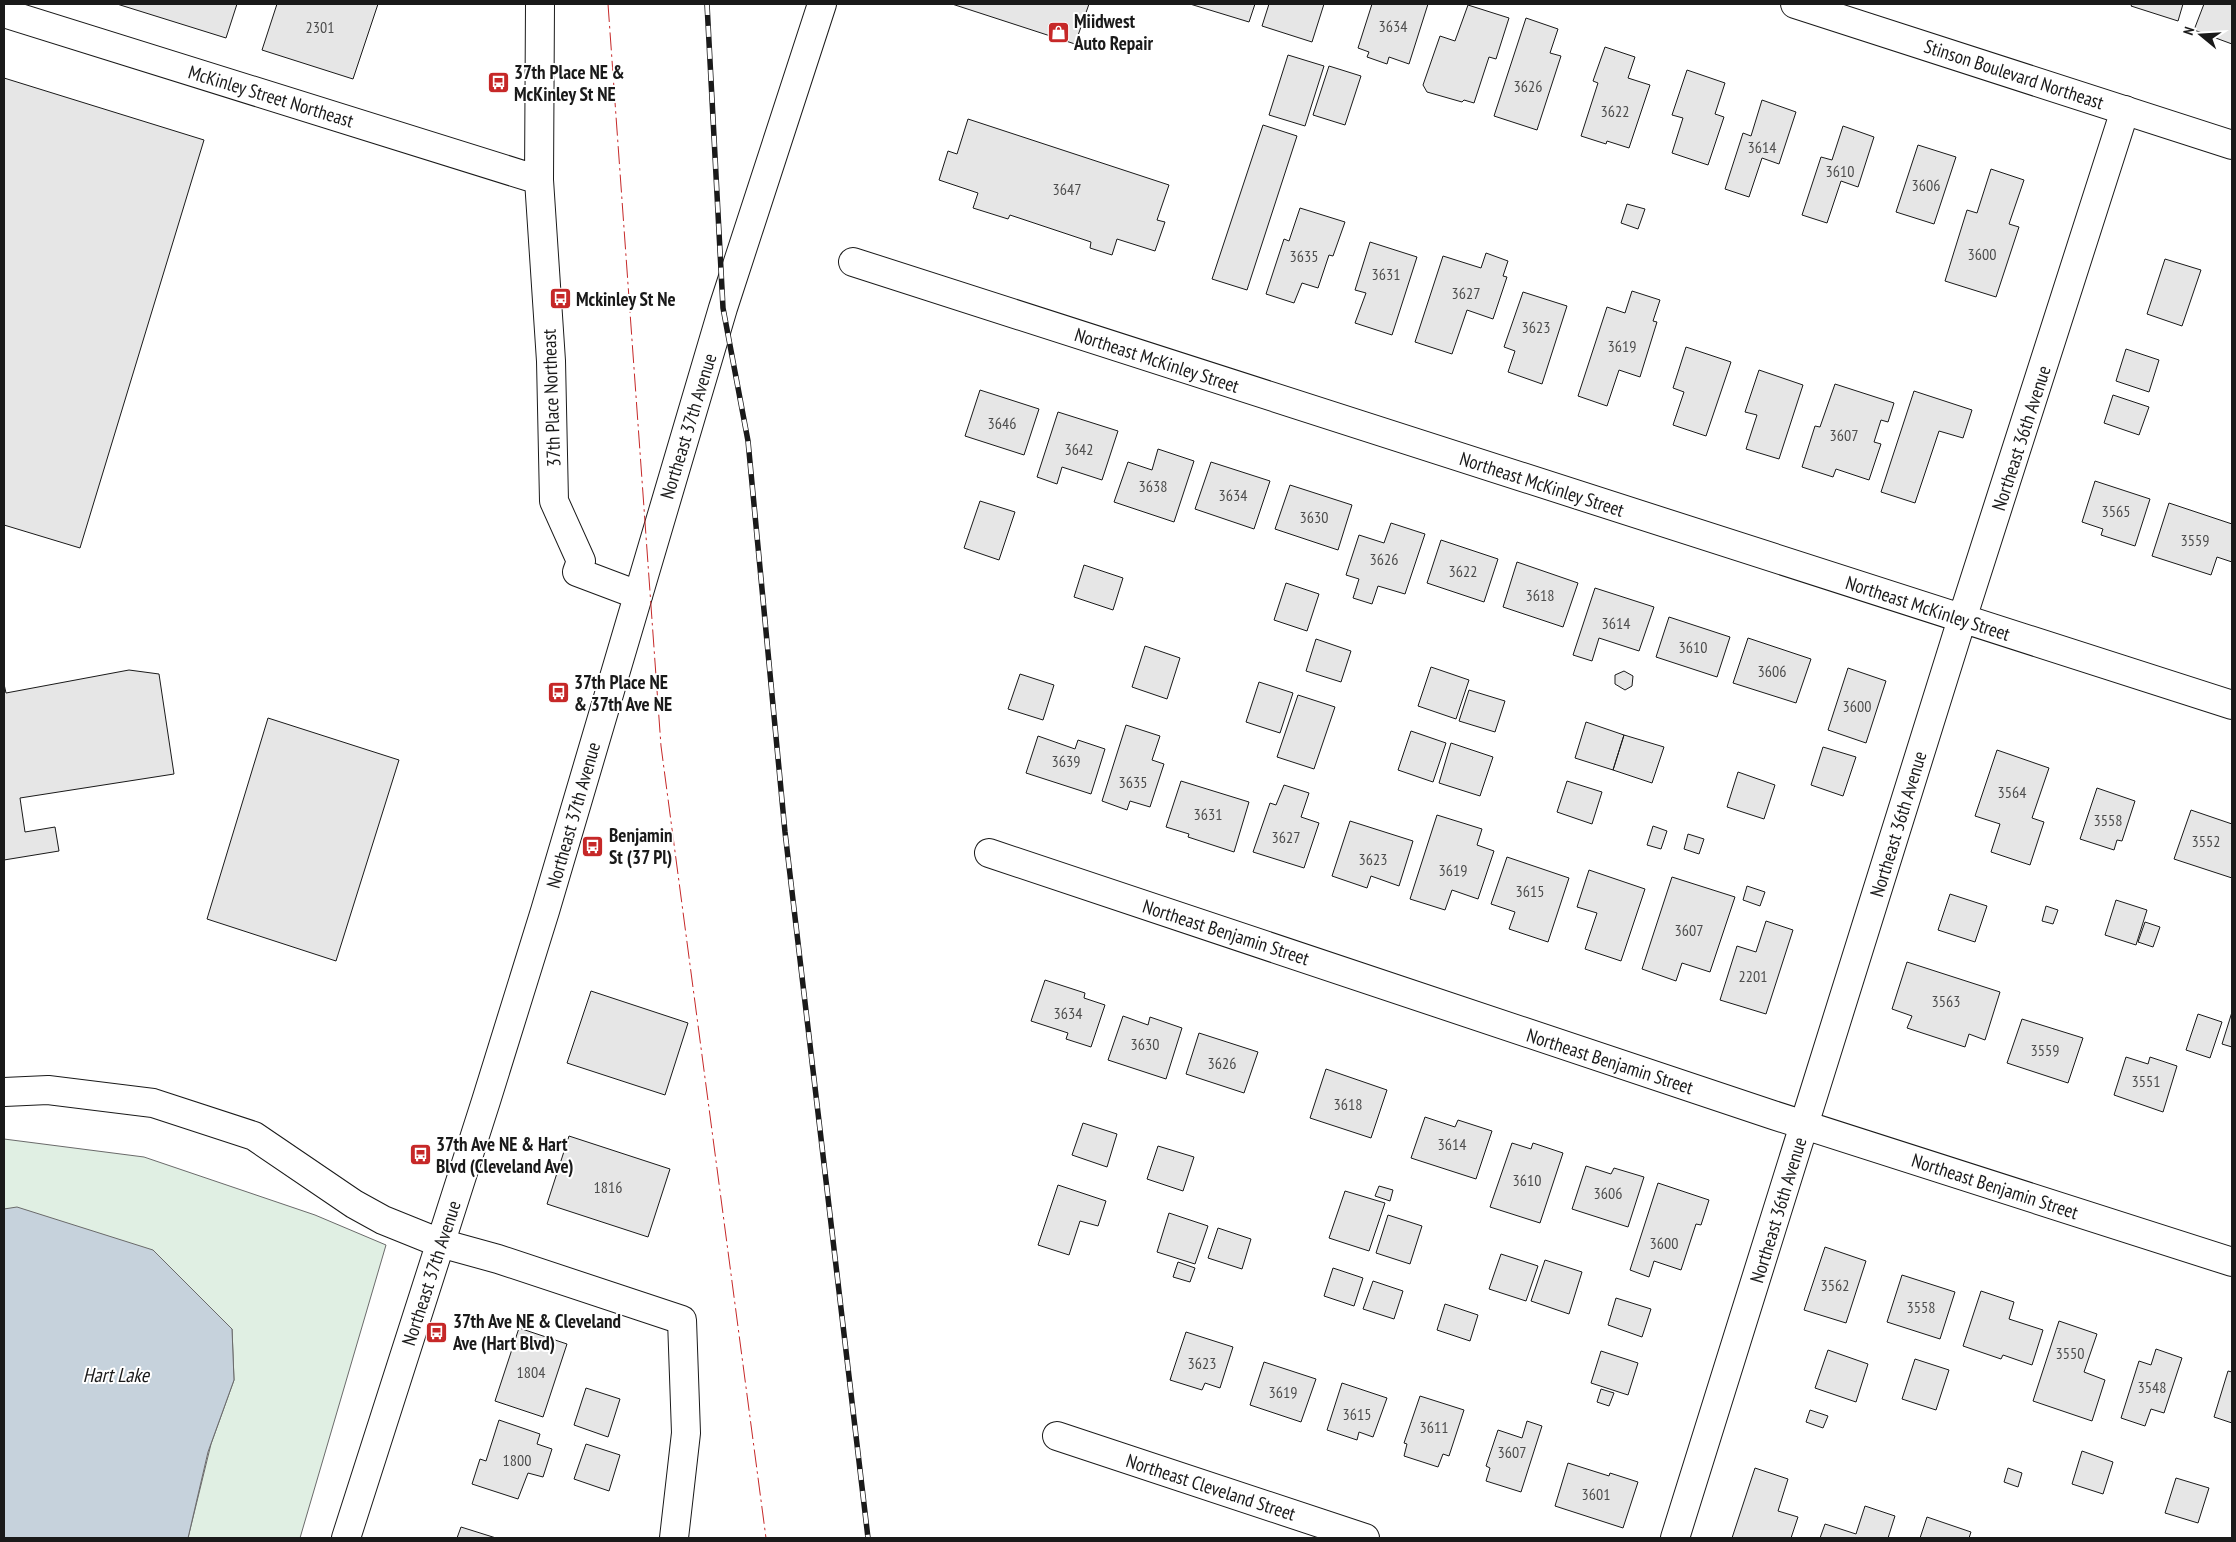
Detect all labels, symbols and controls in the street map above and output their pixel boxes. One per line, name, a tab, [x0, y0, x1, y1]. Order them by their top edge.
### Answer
place label: Miidwest Auto Repair	[1073, 9, 1153, 55]
north arrow	[2176, 10, 2226, 60]
house number: 3634	[1379, 16, 1407, 36]
house number: 2301	[306, 17, 334, 37]
shop icon: Miidwest Auto Repair	[1046, 20, 1070, 44]
text: N	[2179, 25, 2198, 37]
street label: Stinson Boulevard Northeast	[1921, 34, 2108, 115]
street label: McKinley Street Northeast	[186, 59, 357, 133]
place label: 37th Place NE & McKinley St NE	[514, 60, 625, 106]
bus stop icon: 37th Place NE & McKinley St NE	[486, 71, 510, 95]
house number: 3626	[1514, 76, 1542, 96]
house number: 3622	[1601, 101, 1629, 121]
house number: 3614	[1748, 137, 1776, 157]
house number: 3610	[1826, 161, 1854, 181]
house number: 3606	[1912, 175, 1940, 195]
house number: 3647	[1053, 179, 1081, 199]
house number: 3600	[1968, 244, 1996, 264]
house number: 3635	[1290, 246, 1318, 266]
house number: 3631	[1372, 264, 1400, 284]
house number: 3627	[1452, 283, 1480, 303]
bus stop icon: Mckinley St Ne	[548, 287, 572, 311]
place label: Mckinley St Ne	[576, 287, 676, 311]
house number: 3623	[1522, 317, 1550, 337]
street label: Northeast McKinley Street	[1072, 322, 1243, 398]
street label: 37th Place Northeast	[537, 328, 565, 468]
house number: 3619	[1608, 336, 1636, 356]
street label: Northeast 37th Avenue	[654, 350, 722, 502]
street label: Northeast 36th Avenue	[1986, 362, 2056, 514]
house number: 3646	[988, 413, 1016, 433]
house number: 3607	[1830, 425, 1858, 445]
house number: 3642	[1065, 439, 1093, 459]
street label: Northeast McKinley Street	[1457, 446, 1628, 522]
house number: 3638	[1139, 476, 1167, 496]
house number: 3634	[1219, 485, 1247, 505]
house number: 3565	[2102, 501, 2130, 521]
house number: 3630	[1300, 507, 1328, 527]
house number: 3559	[2181, 530, 2209, 550]
house number: 3626	[1370, 549, 1398, 569]
house number: 3622	[1449, 561, 1477, 581]
street label: Northeast McKinley Street	[1843, 570, 2014, 646]
house number: 3618	[1526, 585, 1554, 605]
house number: 3614	[1602, 613, 1630, 633]
house number: 3610	[1679, 637, 1707, 657]
house number: 3606	[1758, 661, 1786, 681]
place label: 37th Place NE & 37th Ave NE	[574, 670, 672, 716]
bus stop icon: 37th Place NE & 37th Ave NE	[546, 681, 570, 705]
house number: 3600	[1843, 696, 1871, 716]
street label: Northeast 37th Avenue	[541, 739, 605, 891]
street label: Northeast 36th Avenue	[1864, 748, 1932, 900]
house number: 3639	[1052, 751, 1080, 771]
house number: 3635	[1119, 772, 1147, 792]
house number: 3564	[1998, 782, 2026, 802]
house number: 3631	[1194, 804, 1222, 824]
house number: 3558	[2094, 810, 2122, 830]
place label: Benjamin St (37 Pl)	[609, 823, 673, 869]
house number: 3627	[1272, 827, 1300, 847]
house number: 3552	[2192, 831, 2220, 851]
bus stop icon: Benjamin St (37 Pl)	[581, 834, 605, 858]
house number: 3623	[1359, 849, 1387, 869]
house number: 3619	[1439, 860, 1467, 880]
house number: 3615	[1516, 881, 1544, 901]
street label: Northeast Benjamin Street	[1140, 894, 1313, 971]
house number: 3607	[1675, 920, 1703, 940]
house number: 2201	[1739, 966, 1767, 986]
house number: 3563	[1932, 991, 1960, 1011]
house number: 3634	[1054, 1003, 1082, 1023]
street label: Northeast Benjamin Street	[1524, 1023, 1697, 1100]
house number: 3630	[1131, 1034, 1159, 1054]
house number: 3559	[2031, 1040, 2059, 1060]
house number: 3626	[1208, 1053, 1236, 1073]
house number: 3551	[2132, 1071, 2160, 1091]
house number: 3618	[1334, 1094, 1362, 1114]
place label: 37th Ave NE & Hart Blvd (Cleveland Ave)	[436, 1132, 574, 1178]
house number: 3614	[1438, 1134, 1466, 1154]
street label: Northeast 36th Avenue	[1744, 1134, 1812, 1286]
bus stop icon: 37th Ave NE & Hart Blvd (Cleveland Ave)	[408, 1143, 432, 1167]
street label: Northeast Benjamin Street	[1909, 1148, 2082, 1225]
house number: 3610	[1513, 1170, 1541, 1190]
house number: 1816	[594, 1177, 622, 1197]
house number: 3606	[1594, 1183, 1622, 1203]
street label: Northeast 37th Avenue	[396, 1197, 466, 1348]
house number: 3600	[1650, 1233, 1678, 1253]
house number: 3562	[1821, 1275, 1849, 1295]
house number: 3558	[1907, 1297, 1935, 1317]
place label: 37th Ave NE & Cleveland Ave (Hart Blvd)	[452, 1309, 621, 1355]
bus stop icon: 37th Ave NE & Cleveland Ave (Hart Blvd)	[425, 1320, 449, 1344]
house number: 3550	[2056, 1343, 2084, 1363]
house number: 3623	[1188, 1353, 1216, 1373]
water label: Hart Lake	[83, 1362, 151, 1388]
house number: 1804	[517, 1362, 545, 1382]
house number: 3548	[2138, 1377, 2166, 1397]
house number: 3619	[1269, 1382, 1297, 1402]
house number: 3615	[1343, 1404, 1371, 1424]
house number: 3611	[1420, 1417, 1448, 1437]
house number: 3607	[1498, 1442, 1526, 1462]
street label: Northeast Cleveland Street	[1123, 1448, 1299, 1526]
house number: 1800	[503, 1450, 531, 1470]
house number: 3601	[1582, 1484, 1610, 1504]

